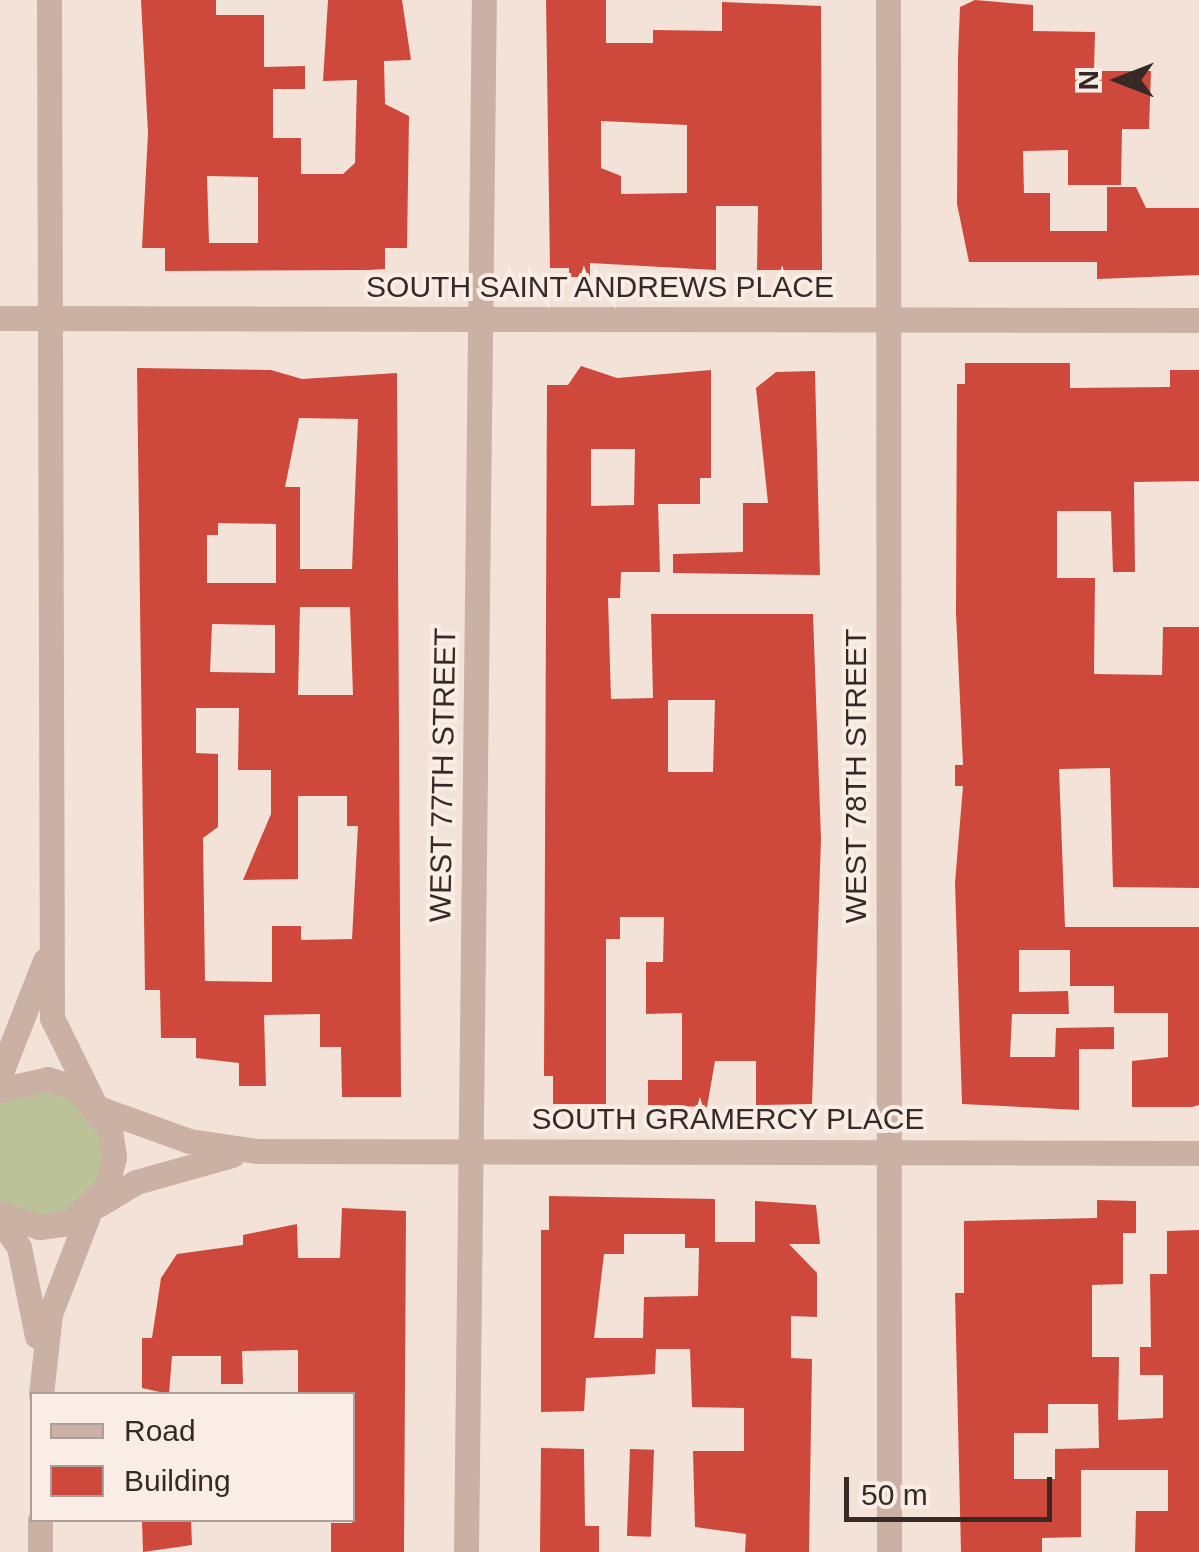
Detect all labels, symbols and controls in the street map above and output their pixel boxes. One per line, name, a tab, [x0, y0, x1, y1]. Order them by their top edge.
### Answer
north arrow	[1069, 30, 1169, 130]
text: N	[1073, 70, 1104, 90]
street label: SOUTH SAINT ANDREWS PLACE	[365, 269, 835, 305]
street label: WEST 77TH STREET	[422, 627, 464, 923]
street label: WEST 78TH STREET	[838, 628, 874, 924]
street label: SOUTH GRAMERCY PLACE	[531, 1101, 925, 1137]
legend	[30, 1392, 355, 1522]
text: Road	[124, 1414, 196, 1447]
scale bar	[849, 1457, 1056, 1519]
text: Building	[124, 1464, 231, 1497]
text: 50 m	[861, 1478, 928, 1511]

